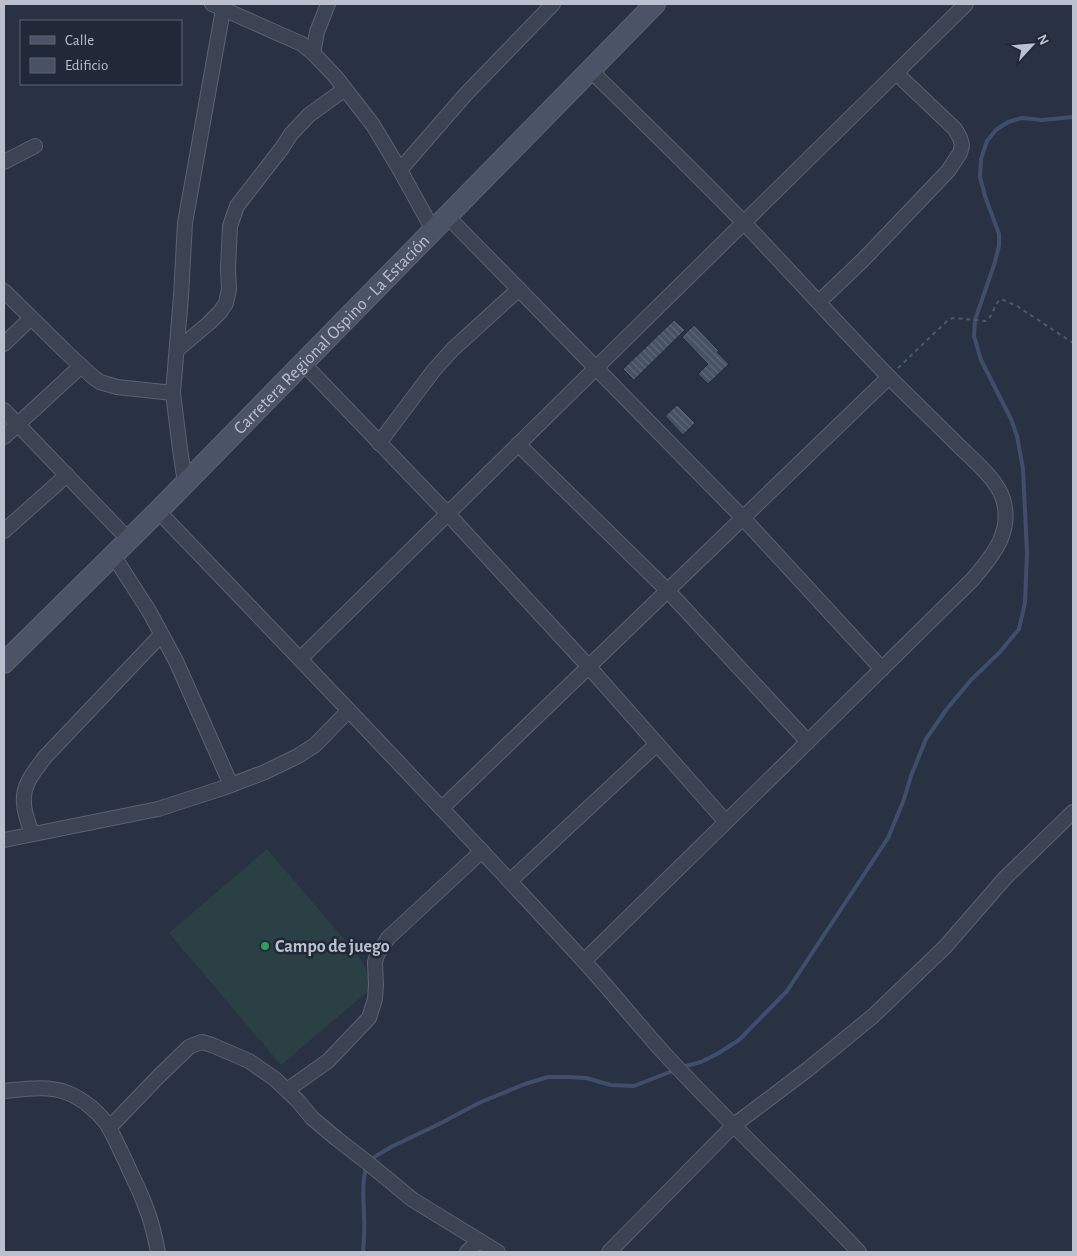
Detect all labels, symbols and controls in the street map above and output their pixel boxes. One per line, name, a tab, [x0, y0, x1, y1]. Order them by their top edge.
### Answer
legend	[20, 20, 182, 85]
north arrow	[1007, 20, 1057, 70]
text: N	[1034, 32, 1051, 47]
text: Calle	[65, 33, 94, 48]
text: Edificio	[65, 58, 108, 73]
street label: Carretera Regional Ospino - La Estación	[231, 232, 433, 438]
place label: Campo de juego	[275, 938, 390, 956]
marker: Campo de juego	[259, 940, 271, 952]

